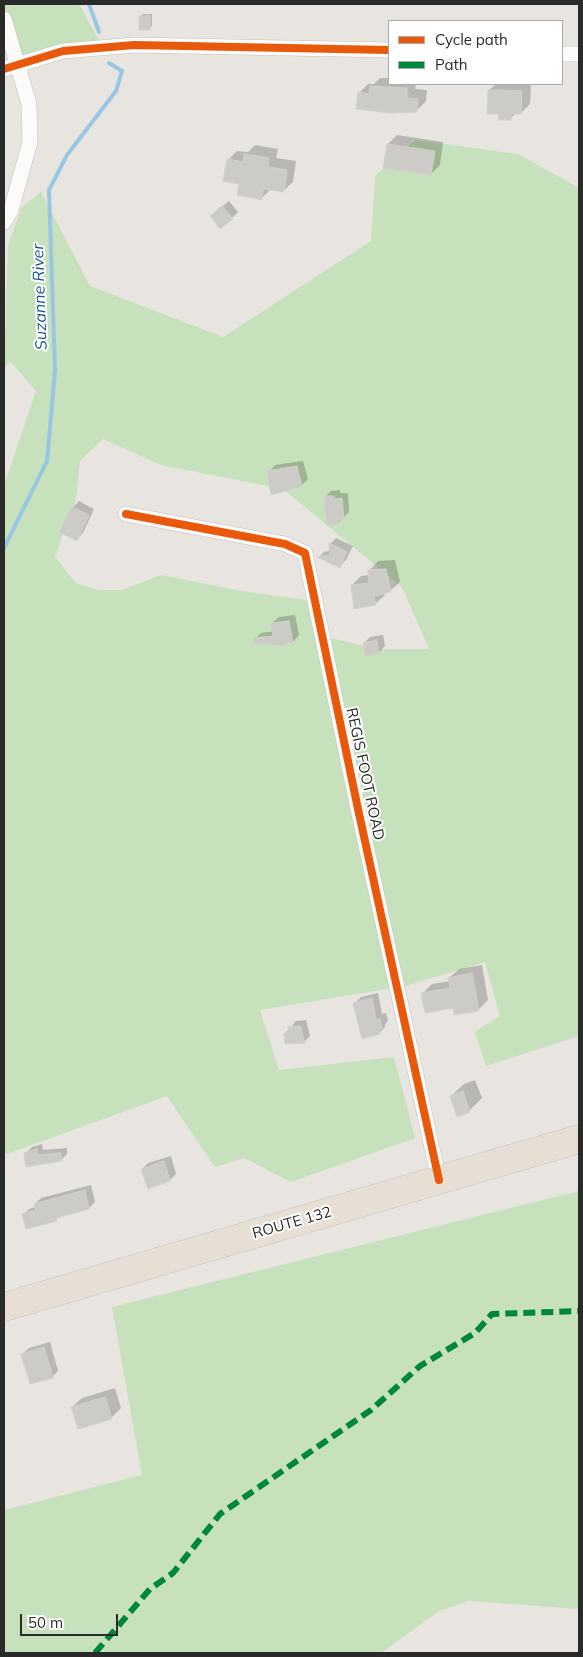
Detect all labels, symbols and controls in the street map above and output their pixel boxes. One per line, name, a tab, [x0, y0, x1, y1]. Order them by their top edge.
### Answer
legend	[388, 20, 563, 85]
text: Cycle path	[435, 30, 508, 49]
text: Path	[435, 55, 467, 74]
water label: Suzanne River	[29, 243, 51, 351]
street label: REGIS FOOT ROAD	[342, 706, 388, 842]
street label: ROUTE 132	[250, 1203, 334, 1243]
scale bar	[22, 1604, 120, 1636]
text: 50 m	[28, 1613, 63, 1632]

